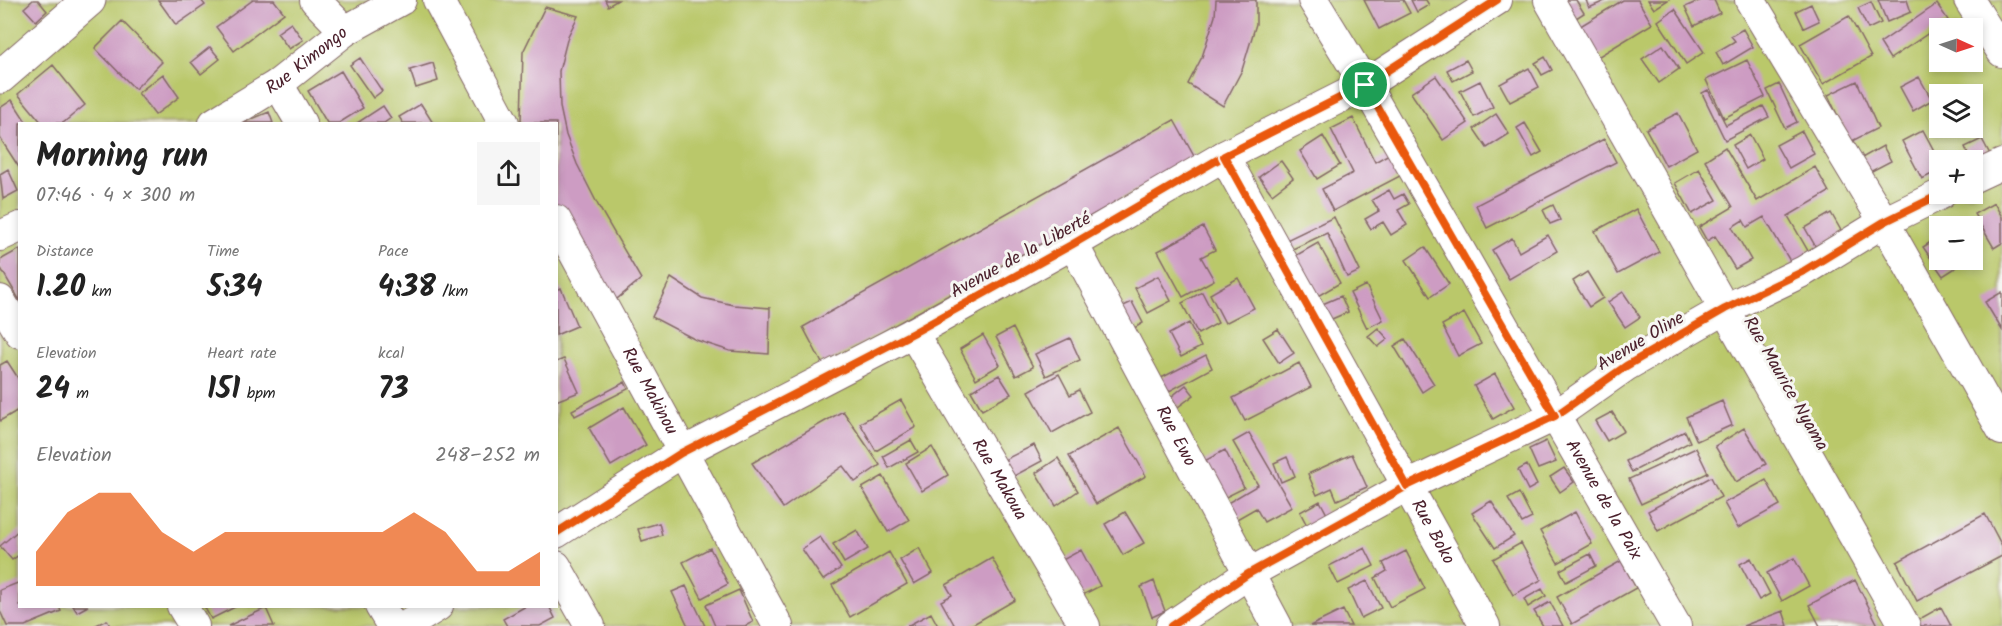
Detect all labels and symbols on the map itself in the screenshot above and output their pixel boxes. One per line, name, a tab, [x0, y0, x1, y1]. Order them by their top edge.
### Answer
north arrow	[1929, 18, 1983, 72]
street label: Rue Kimongo	[260, 19, 355, 103]
pin	[1339, 59, 1390, 110]
street label: Avenue de la Liberté	[945, 205, 1098, 307]
street label: Avenue Oline	[1592, 304, 1690, 380]
street label: Rue Maurice Nyama	[1735, 311, 1835, 457]
street label: Rue Makinou	[614, 342, 686, 441]
street label: Rue Ewo	[1148, 401, 1204, 472]
street label: Rue Makoua	[964, 433, 1035, 526]
street label: Avenue de la Paix	[1557, 434, 1650, 566]
street label: Rue Boko	[1403, 494, 1463, 570]

